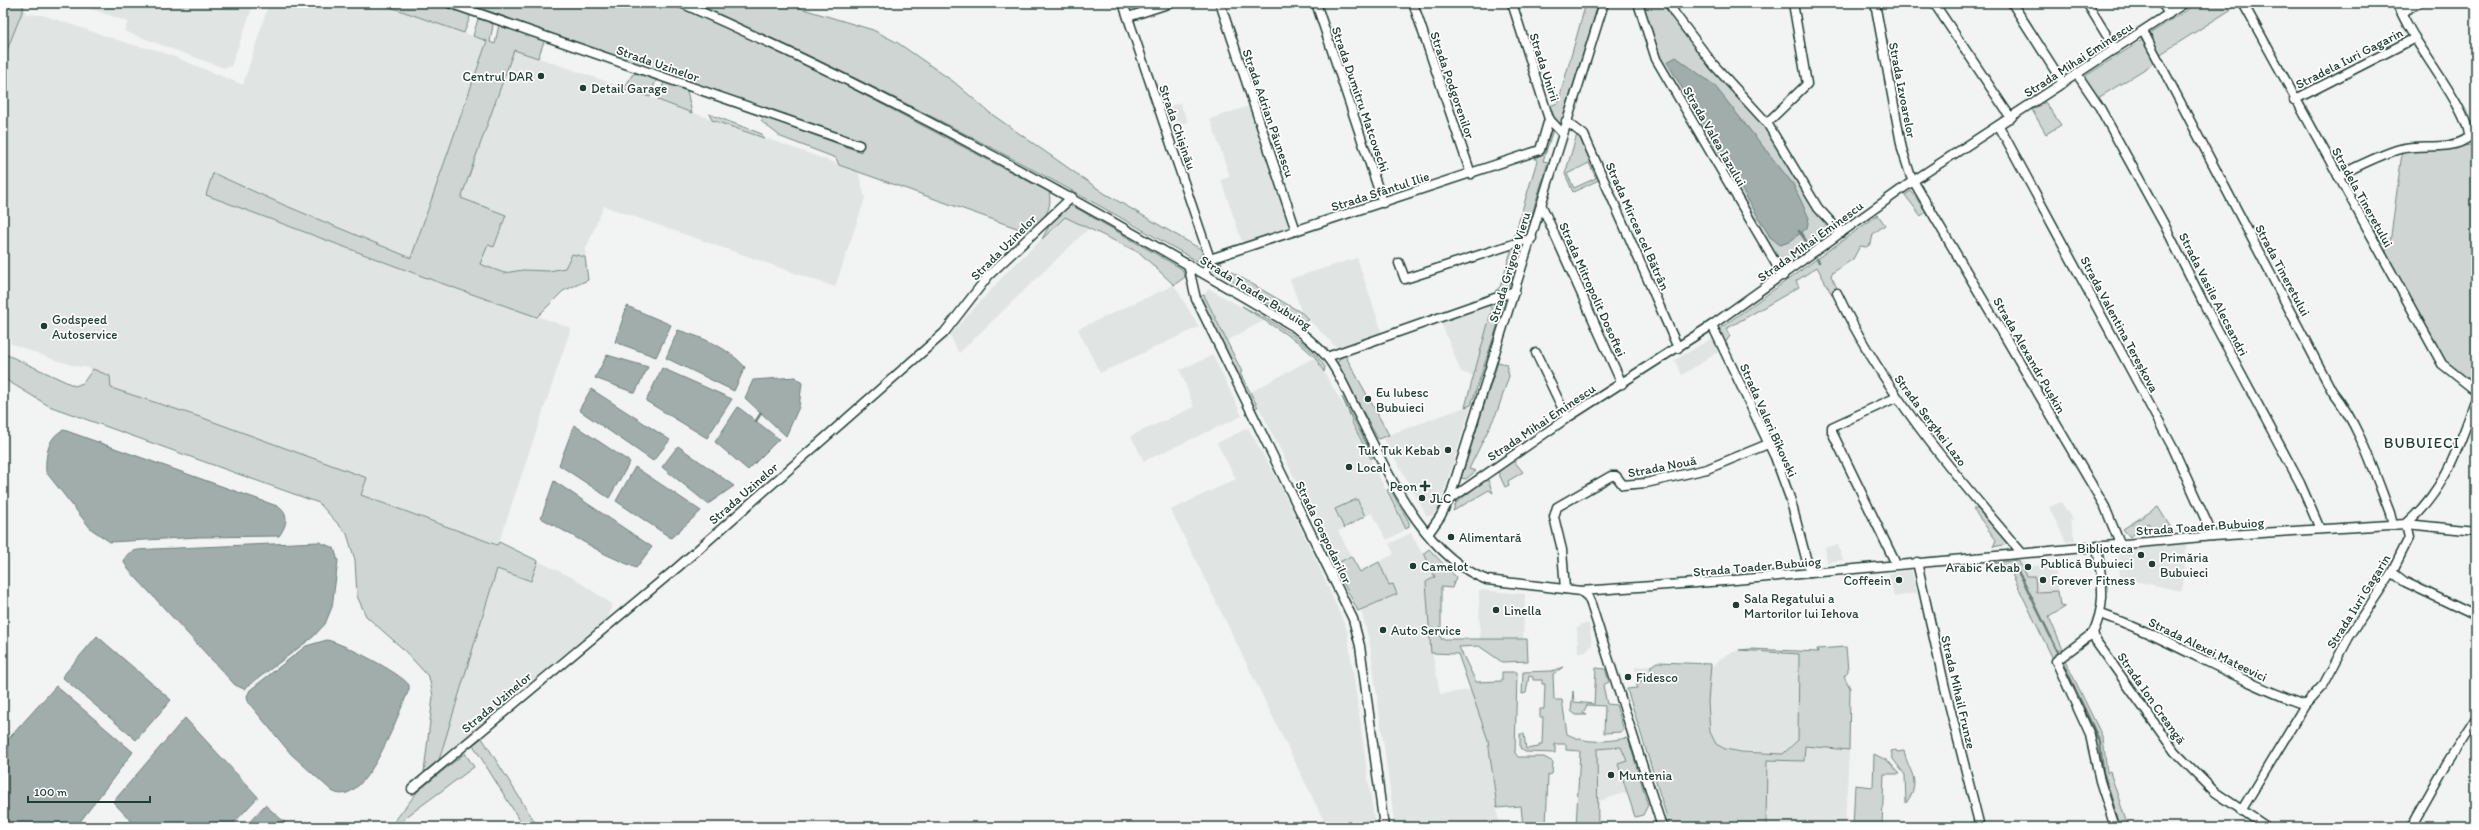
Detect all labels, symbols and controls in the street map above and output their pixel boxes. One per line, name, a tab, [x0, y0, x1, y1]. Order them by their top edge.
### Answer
street label: Strada Mihai Eminescu	[2021, 19, 2136, 100]
street label: Strada Dumitru Matcovschi	[1329, 24, 1392, 174]
street label: Stradela Iuri Gagarin	[2293, 25, 2405, 92]
street label: Strada Podgorenilor	[1427, 30, 1478, 141]
street label: Strada Unirii	[1526, 31, 1563, 103]
street label: Strada Izvoarelor	[1886, 41, 1919, 139]
street label: Strada Uzinelor	[614, 42, 702, 85]
street label: Strada Adrian Păunescu	[1240, 47, 1298, 179]
place label: Centrul DAR	[463, 69, 533, 84]
marker: Centrul DAR	[536, 71, 546, 81]
place label: Detail Garage	[591, 81, 667, 96]
marker: Detail Garage	[578, 83, 588, 93]
street label: Strada Chișinău	[1156, 83, 1199, 172]
street label: Strada Valea Iazului	[1680, 84, 1749, 189]
street label: Stradela Tineretului	[2329, 145, 2396, 250]
street label: Strada Mircea cel Bătrân	[1602, 160, 1673, 293]
street label: Strada Sfântul Ilie	[1329, 168, 1431, 214]
street label: Strada Mihai Eminescu	[1754, 198, 1866, 285]
street label: Strada Grigore Vieru	[1486, 210, 1533, 324]
street label: Strada Uzinelor	[967, 211, 1040, 283]
street label: Strada Mitropolit Dosoftei	[1556, 220, 1629, 359]
street label: Strada Tineretului	[2252, 222, 2313, 319]
street label: Strada Vasile Alecsandri	[2176, 230, 2251, 358]
street label: Strada Toader Bubuiog	[1197, 252, 1314, 333]
street label: Strada Valentina Tereșkova	[2077, 254, 2162, 395]
street label: Strada Alexandr Pușkin	[1990, 295, 2069, 416]
place label: Godspeed Autoservice	[52, 312, 118, 342]
marker: Godspeed Autoservice	[39, 321, 49, 331]
street label: Strada Valeri Bîkovski	[1737, 361, 1800, 479]
street label: Strada Serghei Lazo	[1891, 372, 1970, 469]
street label: Strada Mihai Eminescu	[1484, 381, 1598, 464]
place label: Eu Iubesc Bubuieci	[1376, 385, 1429, 415]
marker: Eu Iubesc Bubuieci	[1363, 394, 1373, 404]
district label: BUBUIECI	[2384, 434, 2460, 452]
place label: Tuk Tuk Kebab	[1358, 443, 1440, 458]
marker: Tuk Tuk Kebab	[1443, 445, 1453, 455]
street label: Strada Nouă	[1626, 452, 1698, 480]
street label: Strada Uzinelor	[706, 459, 782, 527]
place label: Local	[1357, 460, 1387, 475]
marker: Local	[1344, 462, 1354, 472]
street label: Strada Gospodarilor	[1292, 479, 1355, 587]
place label: Peon	[1390, 479, 1418, 494]
marker: Peon	[1420, 481, 1430, 491]
place label: JLC	[1430, 491, 1451, 506]
marker: JLC	[1417, 493, 1427, 503]
street label: Strada Toader Bubuiog	[2136, 515, 2265, 538]
place label: Alimentară	[1459, 530, 1522, 545]
marker: Alimentară	[1446, 532, 1456, 542]
place label: Biblioteca Publică Bubuieci	[2040, 541, 2134, 571]
marker: Biblioteca Publică Bubuieci	[2136, 550, 2146, 560]
place label: Primăria Bubuieci	[2160, 550, 2209, 580]
street label: Strada Iuri Gagarin	[2323, 551, 2394, 651]
street label: Strada Toader Bubuiog	[1692, 553, 1822, 580]
place label: Camelot	[1421, 559, 1469, 574]
marker: Primăria Bubuieci	[2147, 559, 2157, 569]
place label: Arabic Kebab	[1946, 560, 2020, 575]
marker: Camelot	[1408, 561, 1418, 571]
marker: Arabic Kebab	[2023, 562, 2033, 572]
place label: Coffeein	[1843, 573, 1892, 588]
place label: Forever Fitness	[2051, 573, 2135, 588]
marker: Coffeein	[1894, 575, 1904, 585]
marker: Forever Fitness	[2038, 575, 2048, 585]
place label: Sala Regatului a Martorilor lui Iehova	[1744, 591, 1859, 621]
marker: Sala Regatului a Martorilor lui Iehova	[1731, 600, 1741, 610]
place label: Linella	[1504, 603, 1542, 618]
marker: Linella	[1491, 605, 1501, 615]
street label: Strada Alexei Mateevici	[2146, 614, 2269, 685]
place label: Auto Service	[1391, 623, 1461, 638]
marker: Auto Service	[1378, 625, 1388, 635]
street label: Strada Mihail Frunze	[1938, 634, 1979, 750]
street label: Strada Ion Creangă	[2114, 649, 2189, 747]
street label: Strada Uzinelor	[458, 668, 535, 736]
place label: Fidesco	[1636, 670, 1678, 685]
marker: Fidesco	[1623, 672, 1633, 682]
place label: Muntenia	[1619, 768, 1672, 783]
marker: Muntenia	[1606, 770, 1616, 780]
scale bar	[28, 778, 150, 804]
text: 100 m	[34, 785, 67, 799]

